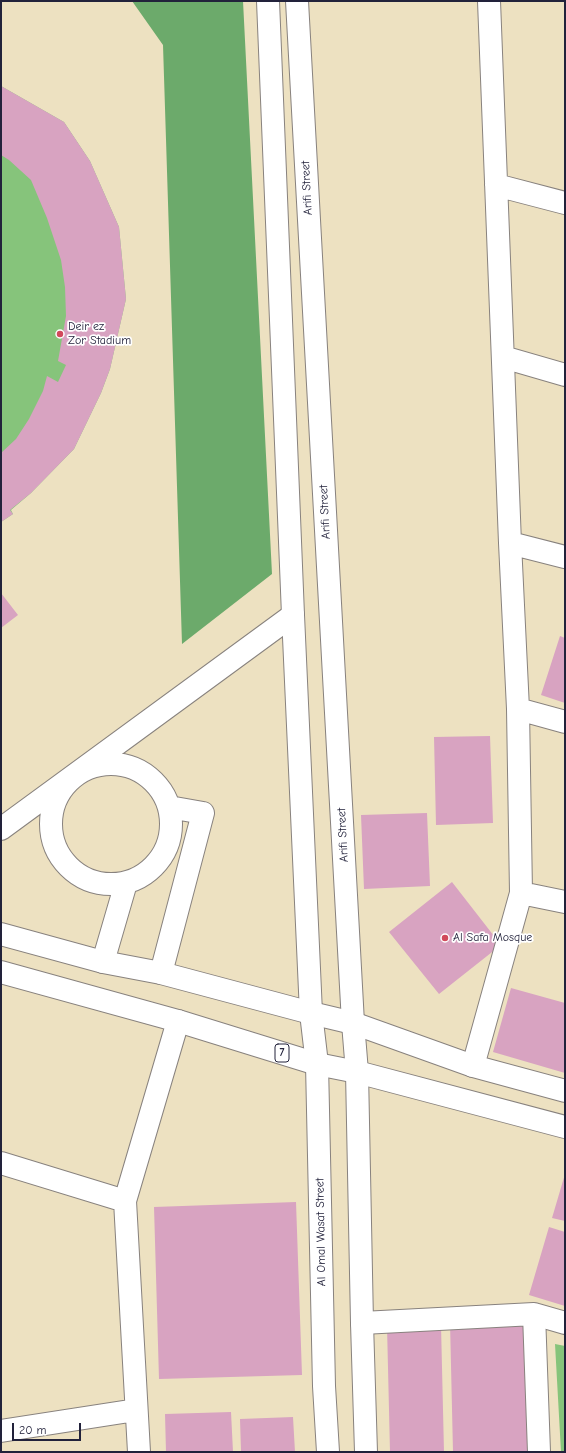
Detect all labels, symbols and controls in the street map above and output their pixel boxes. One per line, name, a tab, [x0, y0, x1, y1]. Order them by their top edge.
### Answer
street label: Arifi Street	[298, 160, 316, 216]
place label: Deir ez Zor Stadium	[68, 320, 131, 348]
marker: Deir ez Zor Stadium	[55, 329, 65, 339]
street label: Arifi Street	[316, 484, 334, 540]
street label: Arifi Street	[334, 807, 352, 863]
place label: Al Safa Mosque	[453, 931, 532, 945]
marker: Al Safa Mosque	[440, 933, 450, 943]
road number: 7	[275, 1044, 289, 1062]
street label: Al Omal Wasat Street	[313, 1178, 329, 1286]
scale bar	[14, 1415, 83, 1441]
text: 20 m	[19, 1423, 47, 1437]

